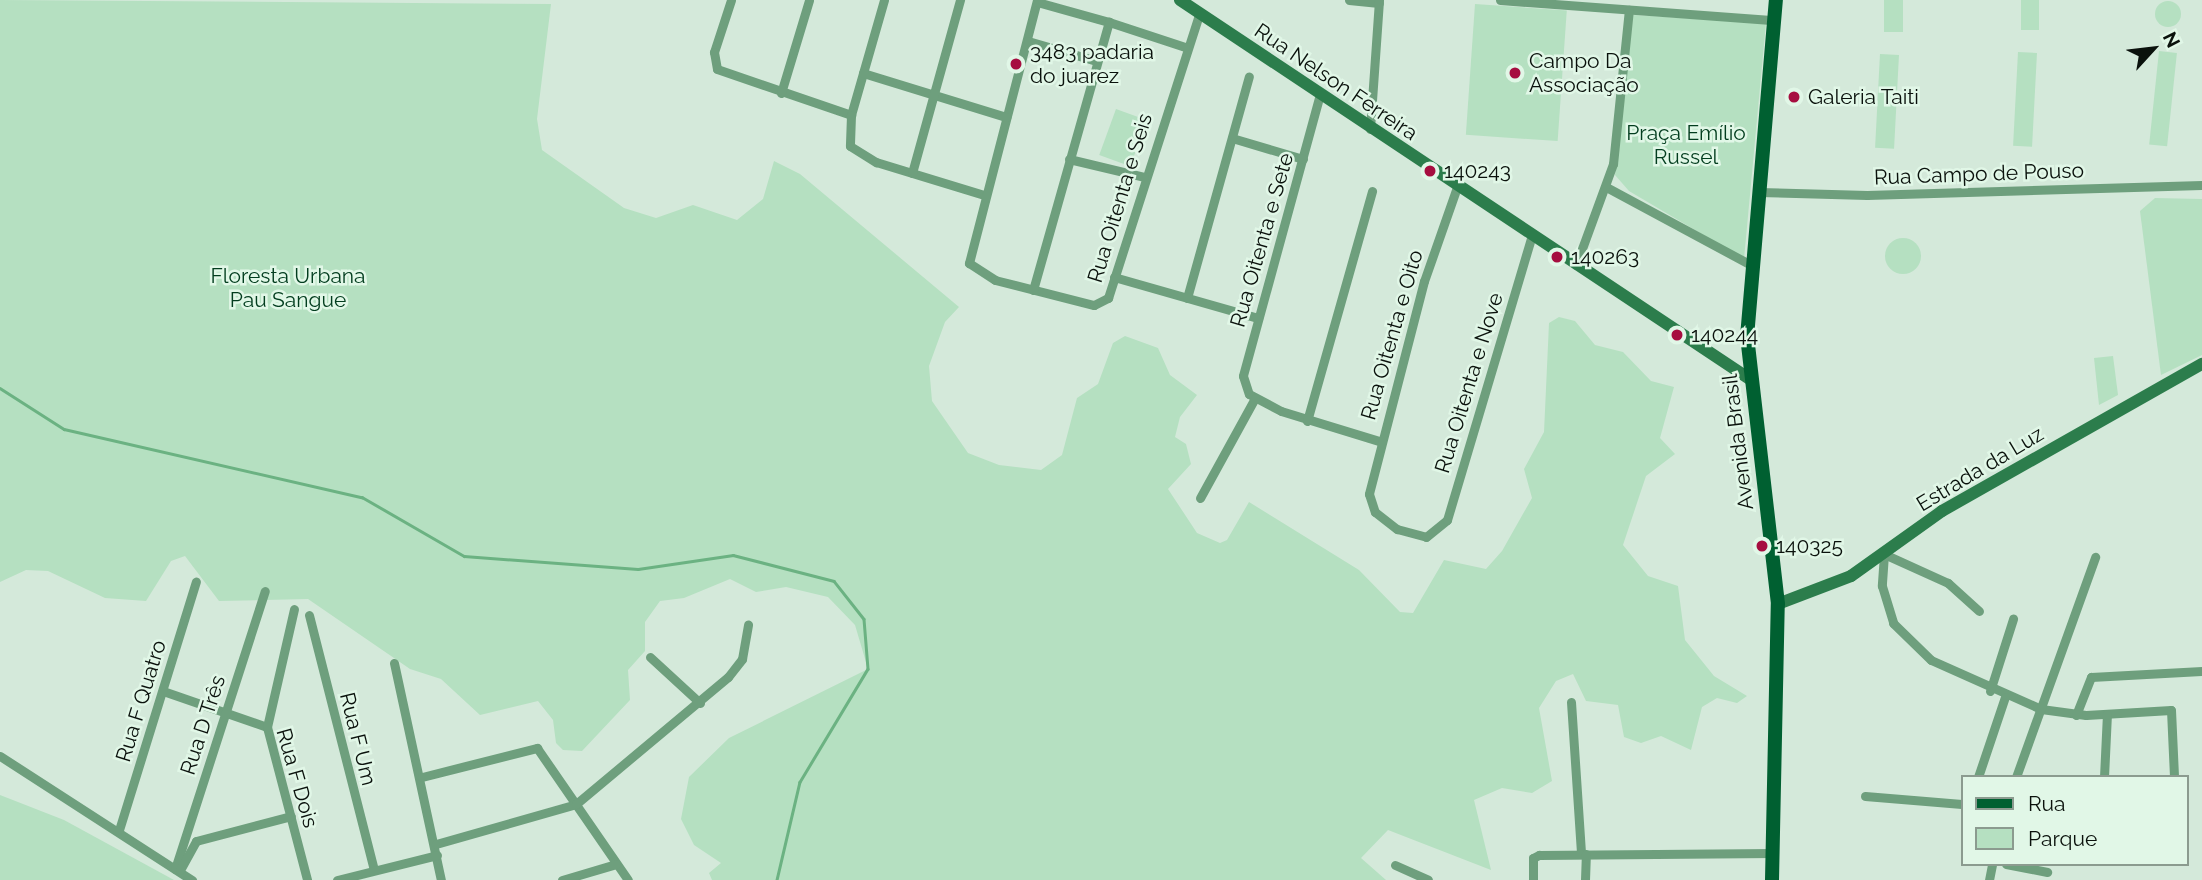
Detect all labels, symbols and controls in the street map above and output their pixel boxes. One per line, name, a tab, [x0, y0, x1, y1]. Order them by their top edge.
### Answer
north arrow	[2118, 14, 2188, 84]
street label: Rua Nelson Ferreira	[1250, 18, 1422, 146]
text: N	[2159, 28, 2185, 51]
place label: 3483 padaria do juarez	[1030, 39, 1154, 89]
place label: Campo Da Associação	[1529, 48, 1639, 98]
marker: 3483 padaria do juarez	[1008, 56, 1024, 72]
marker: Campo Da Associação	[1507, 65, 1523, 81]
place label: Galeria Taiti	[1808, 84, 1920, 110]
marker: Galeria Taiti	[1786, 89, 1802, 105]
street label: Rua Oitenta e Seis	[1082, 110, 1158, 286]
park label: Praça Emílio Russel	[1626, 120, 1746, 170]
street label: Rua Oitenta e Sete	[1225, 150, 1299, 330]
place label: 140243	[1444, 158, 1511, 184]
street label: Rua Campo de Pouso	[1874, 158, 2084, 190]
marker: 140243	[1422, 163, 1438, 179]
place label: 140263	[1571, 244, 1639, 270]
street label: Rua Oitenta e Oito	[1356, 247, 1428, 423]
marker: 140263	[1549, 249, 1565, 265]
park label: Floresta Urbana Pau Sangue	[210, 263, 366, 313]
street label: Rua Oitenta e Nove	[1430, 290, 1508, 476]
place label: 140244	[1691, 322, 1758, 348]
marker: 140244	[1669, 327, 1685, 343]
street label: Avenida Brasil	[1717, 373, 1759, 511]
street label: Estrada da Luz	[1912, 421, 2048, 517]
place label: 140325	[1776, 533, 1843, 559]
marker: 140325	[1754, 538, 1770, 554]
street label: Rua F Quatro	[110, 637, 172, 765]
street label: Rua D Três	[175, 672, 231, 778]
street label: Rua F Um	[334, 690, 382, 788]
street label: Rua F Dois	[271, 725, 323, 831]
legend	[1960, 775, 2188, 866]
text: Rua	[2028, 791, 2065, 816]
text: Parque	[2028, 826, 2097, 851]

